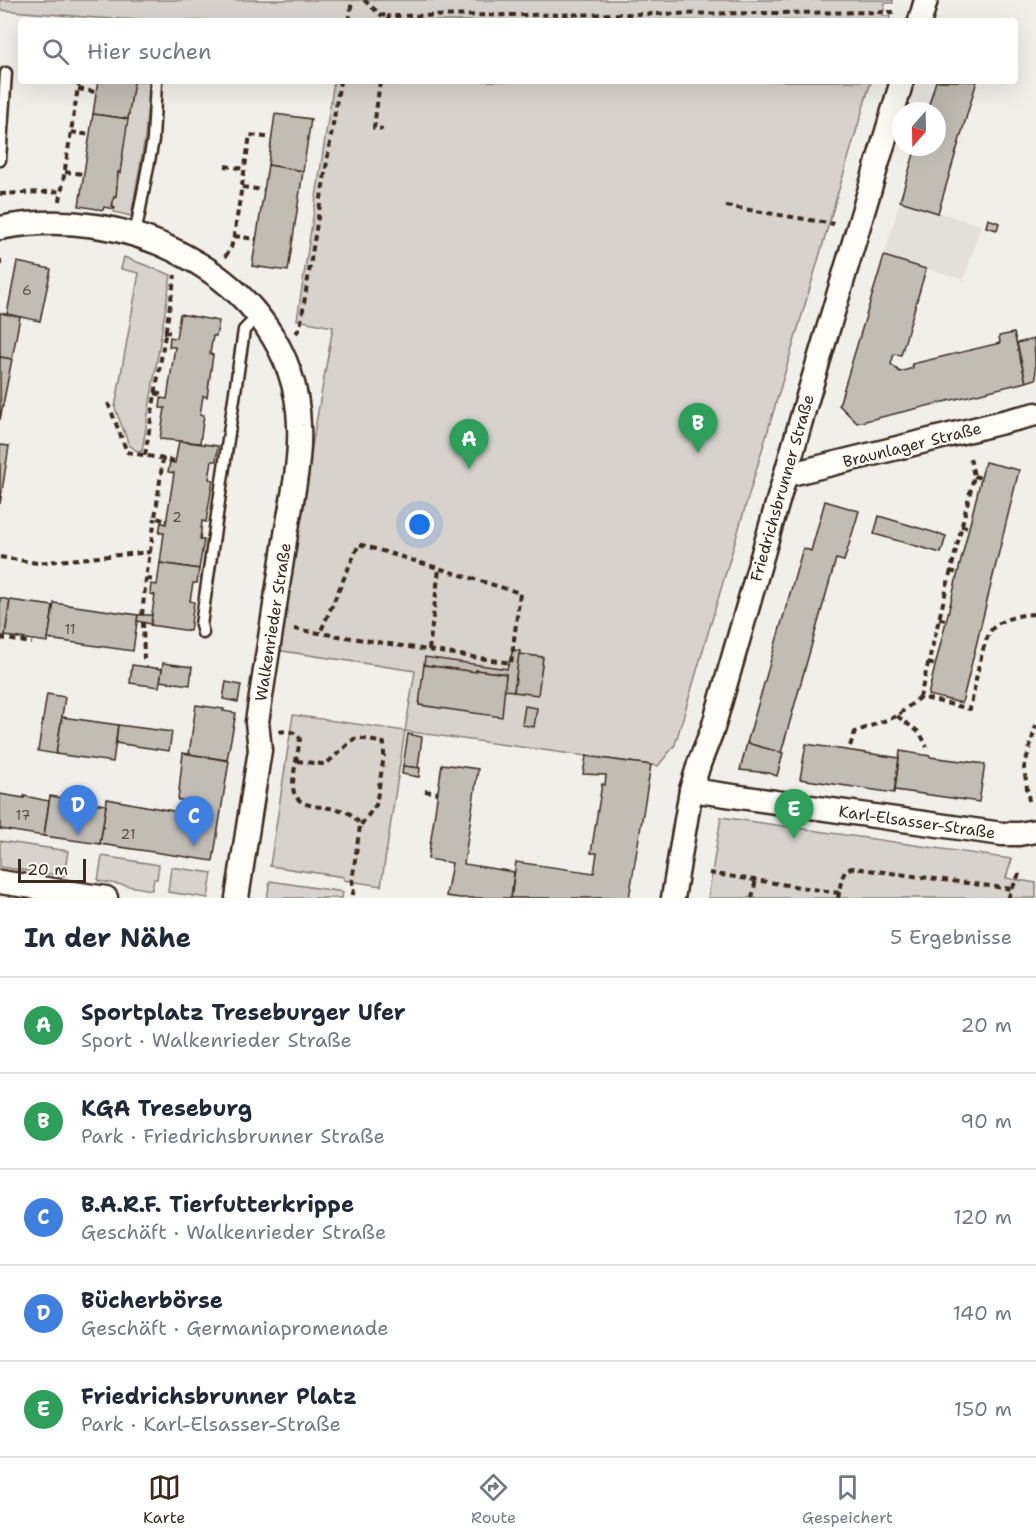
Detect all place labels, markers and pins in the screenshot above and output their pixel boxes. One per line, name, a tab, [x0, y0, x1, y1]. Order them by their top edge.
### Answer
pin: B	[678, 404, 718, 453]
pin: A	[450, 420, 488, 469]
pin: D	[58, 786, 98, 835]
pin: E	[774, 790, 814, 839]
pin: C	[174, 796, 214, 846]

